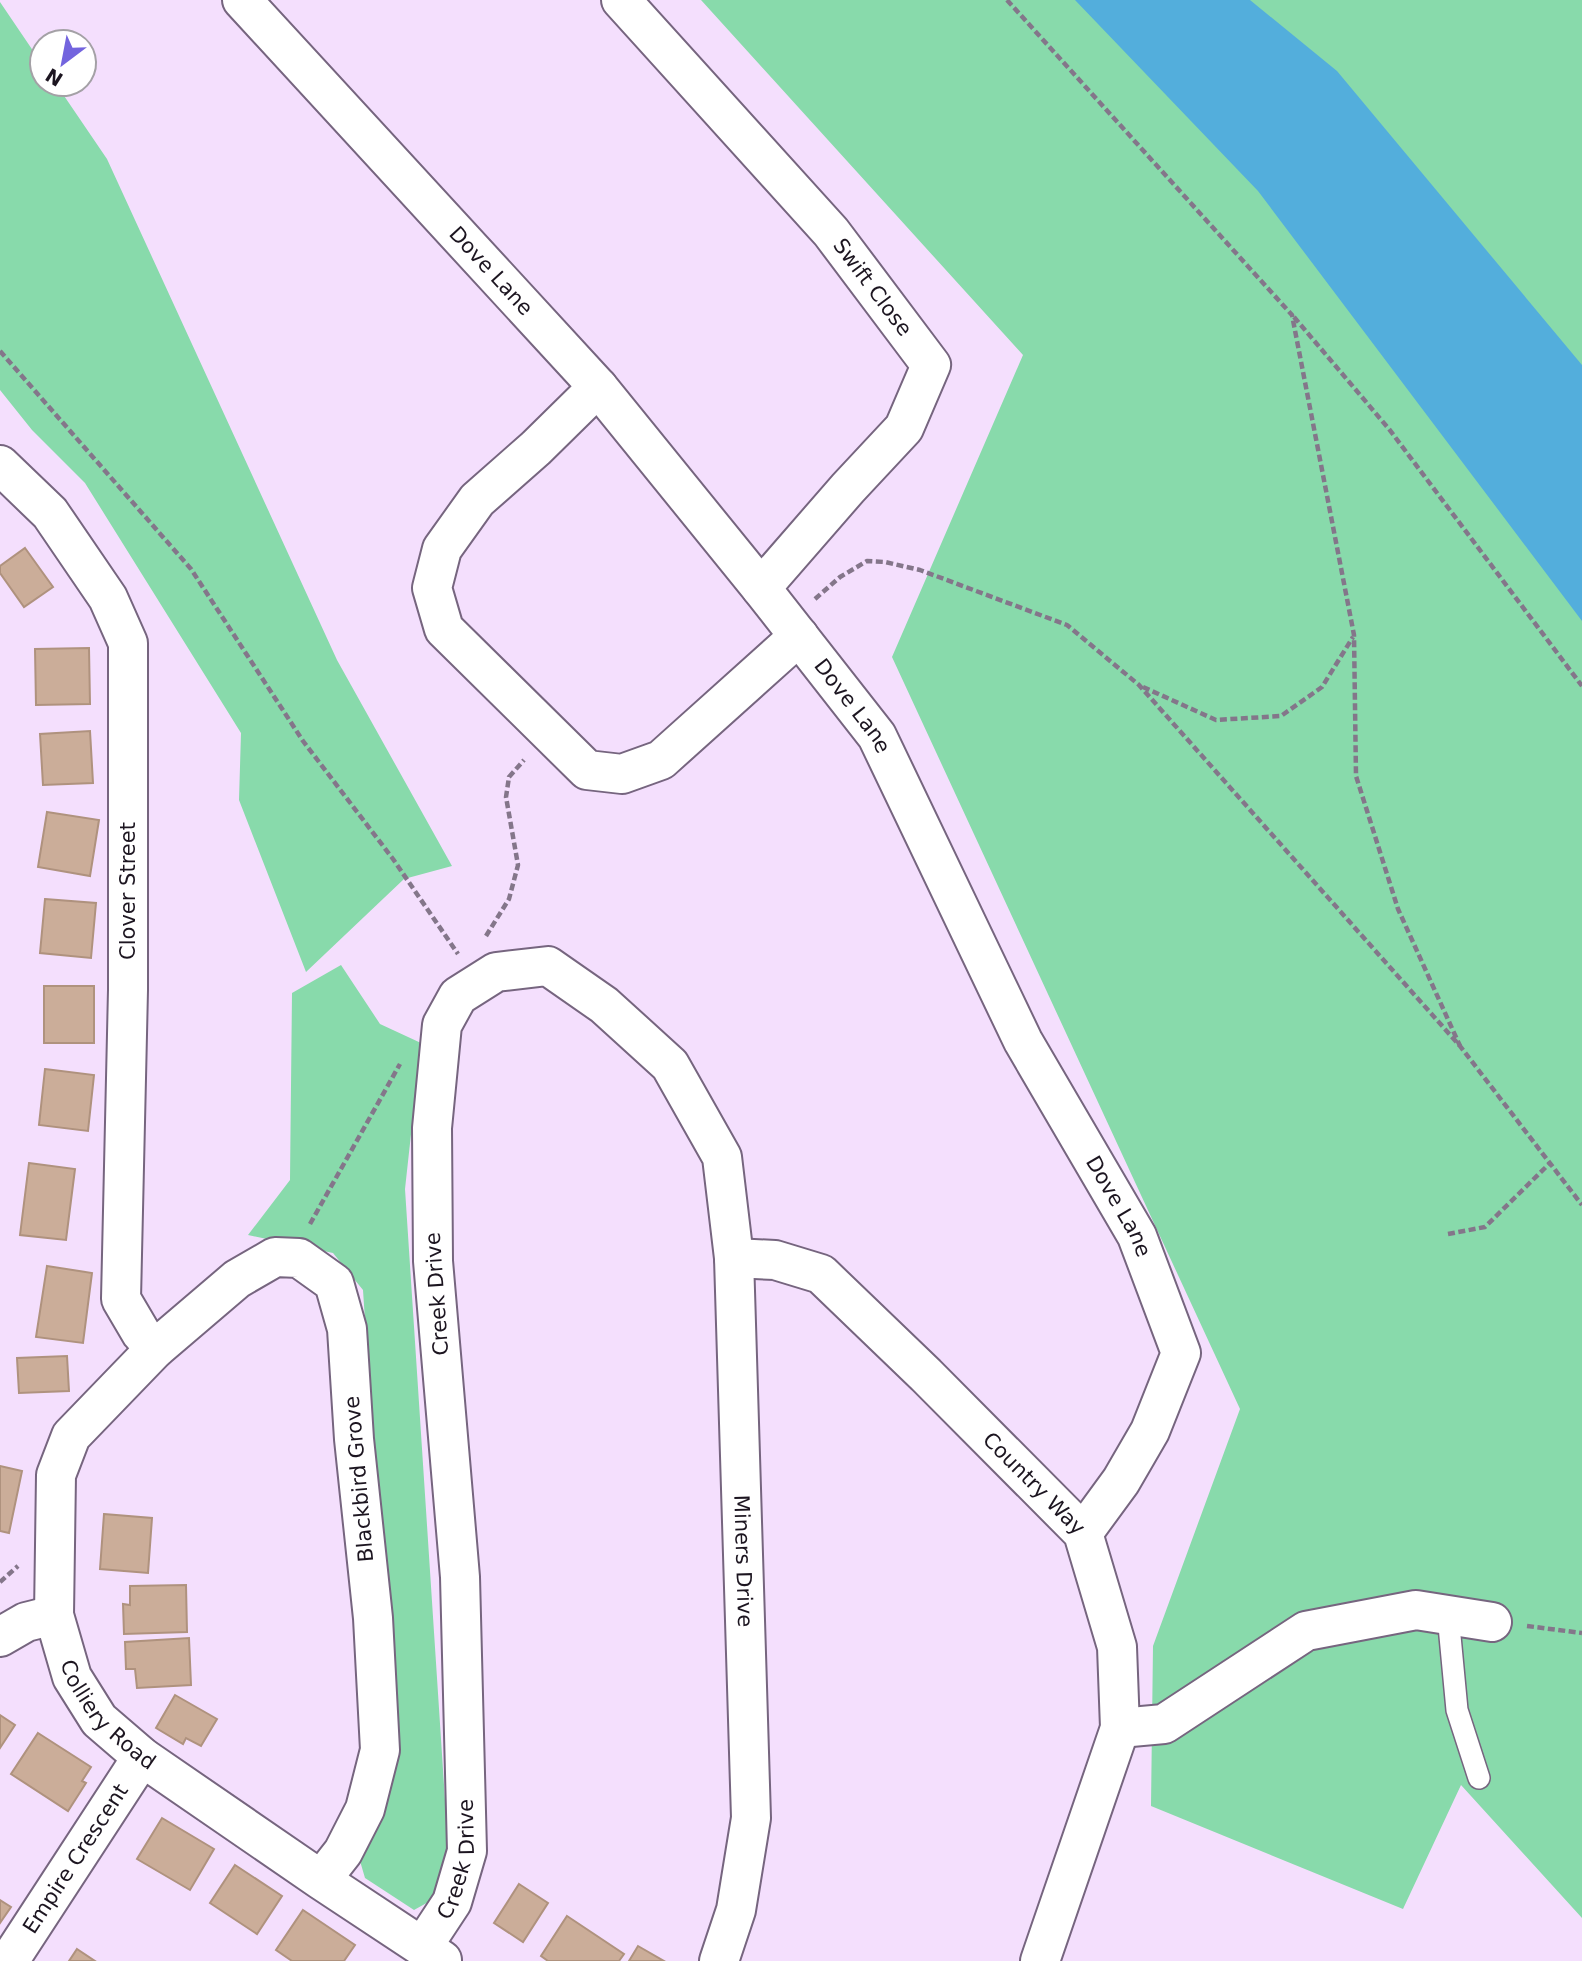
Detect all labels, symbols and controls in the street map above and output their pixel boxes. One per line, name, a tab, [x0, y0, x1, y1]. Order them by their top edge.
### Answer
north arrow	[28, 28, 98, 98]
text: N	[41, 64, 67, 91]
street label: Dove Lane	[444, 222, 538, 320]
street label: Swift Close	[828, 234, 917, 341]
street label: Dove Lane	[809, 654, 895, 757]
street label: Clover Street	[116, 822, 140, 960]
street label: Dove Lane	[1081, 1152, 1156, 1260]
street label: Creek Drive	[421, 1232, 453, 1356]
street label: Blackbird Grove	[340, 1395, 378, 1563]
street label: Country Way	[978, 1427, 1090, 1540]
street label: Miners Drive	[729, 1494, 757, 1628]
street label: Colliery Road	[56, 1657, 160, 1775]
street label: Empire Crescent	[18, 1780, 133, 1938]
street label: Creek Drive	[432, 1799, 479, 1924]

